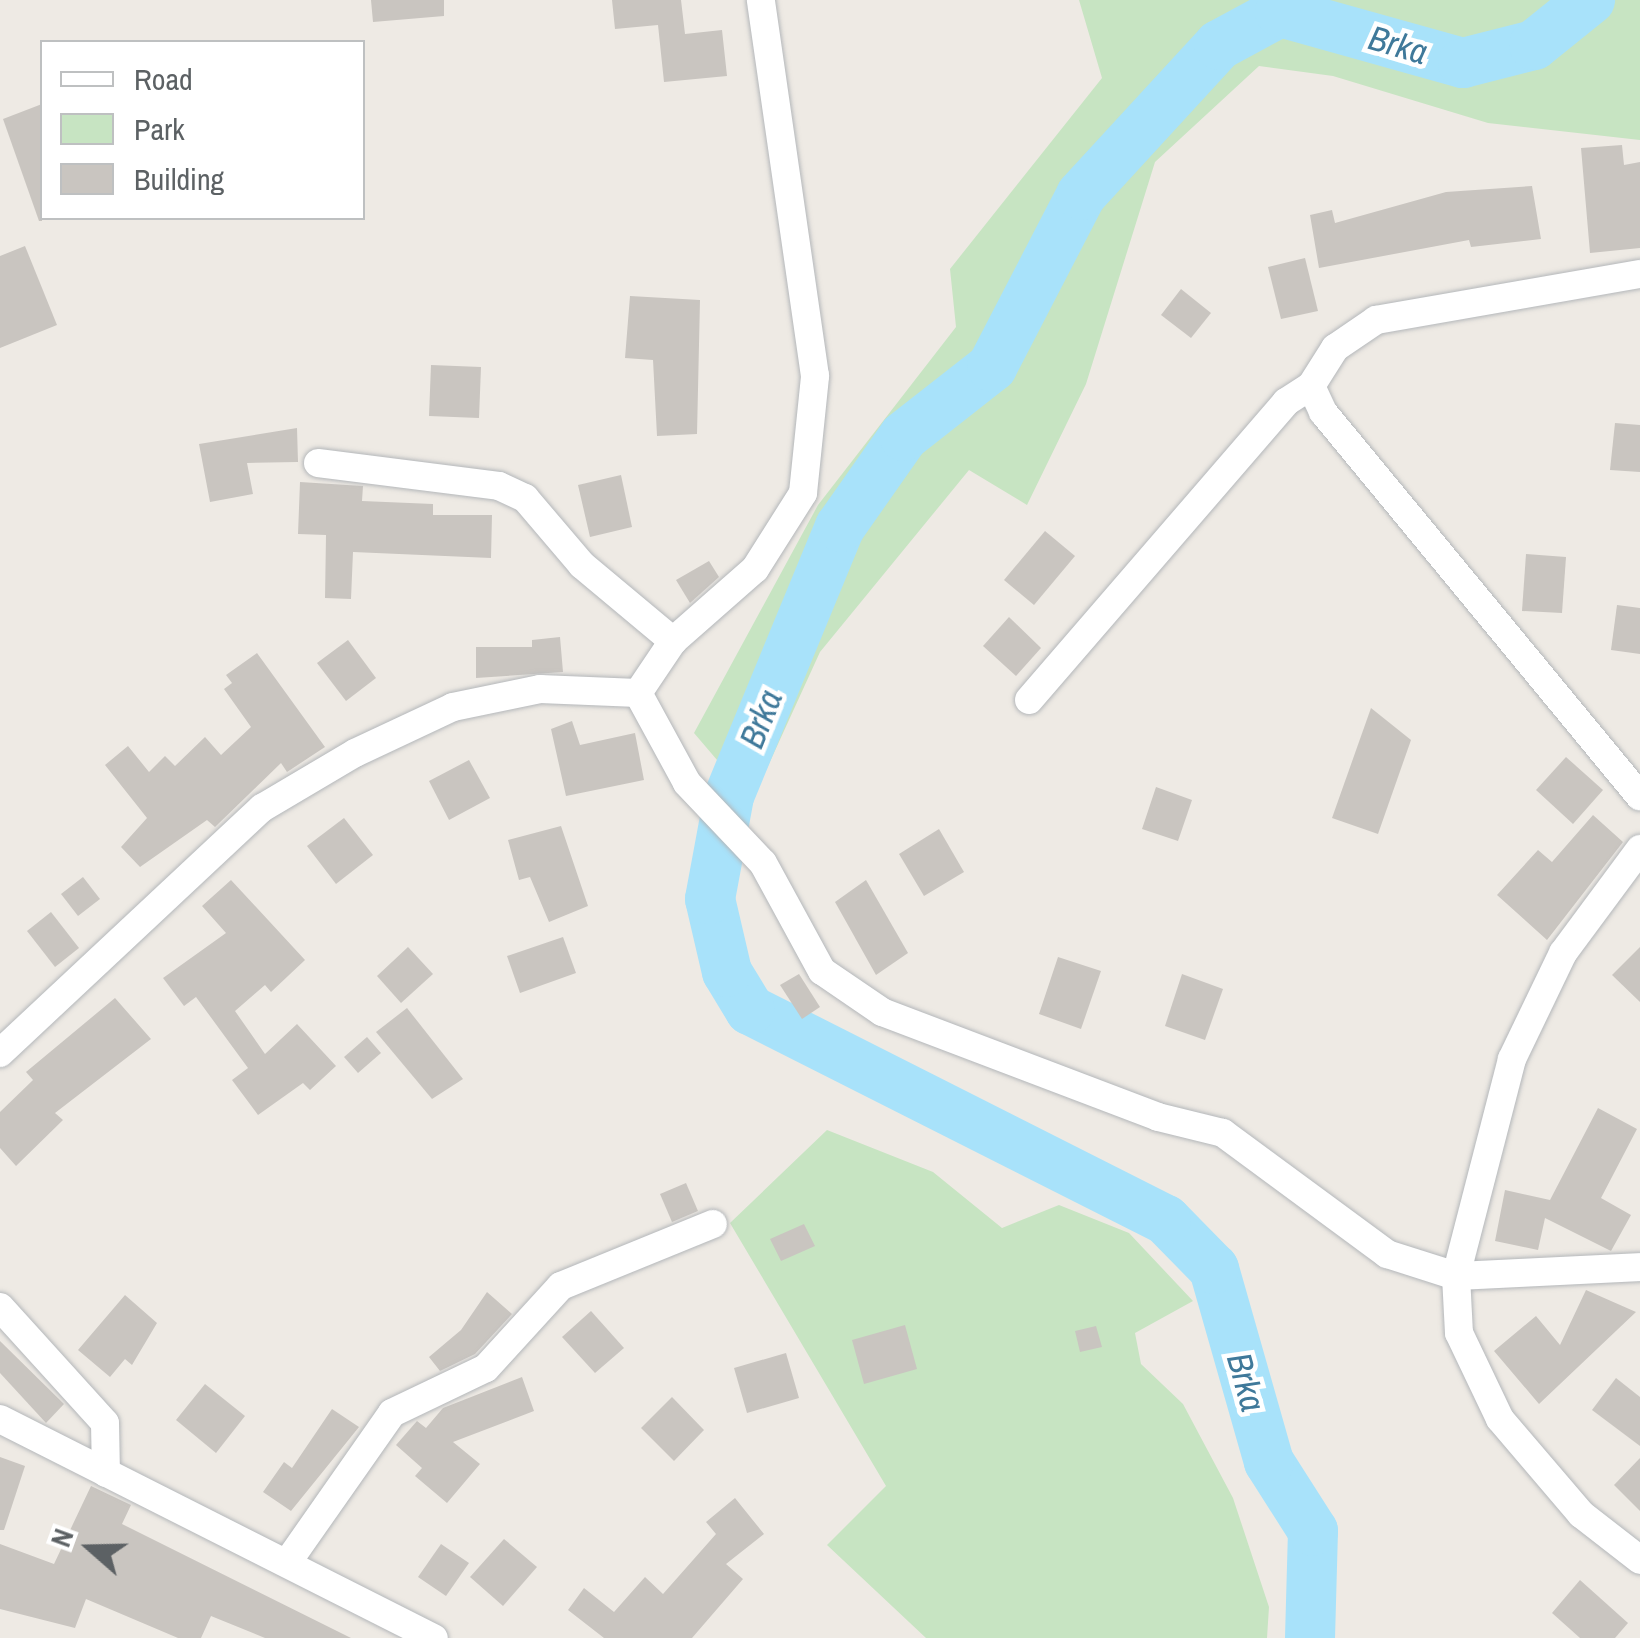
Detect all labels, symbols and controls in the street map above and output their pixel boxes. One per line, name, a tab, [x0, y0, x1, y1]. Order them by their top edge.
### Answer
water label: Brka	[1364, 17, 1432, 73]
legend	[40, 40, 365, 220]
text: Road	[134, 59, 193, 99]
text: Park	[134, 109, 185, 149]
text: Building	[134, 159, 224, 199]
water label: Brka	[730, 684, 792, 754]
water label: Brka	[1218, 1348, 1274, 1416]
north arrow	[40, 1498, 140, 1598]
text: N	[41, 1523, 82, 1552]

